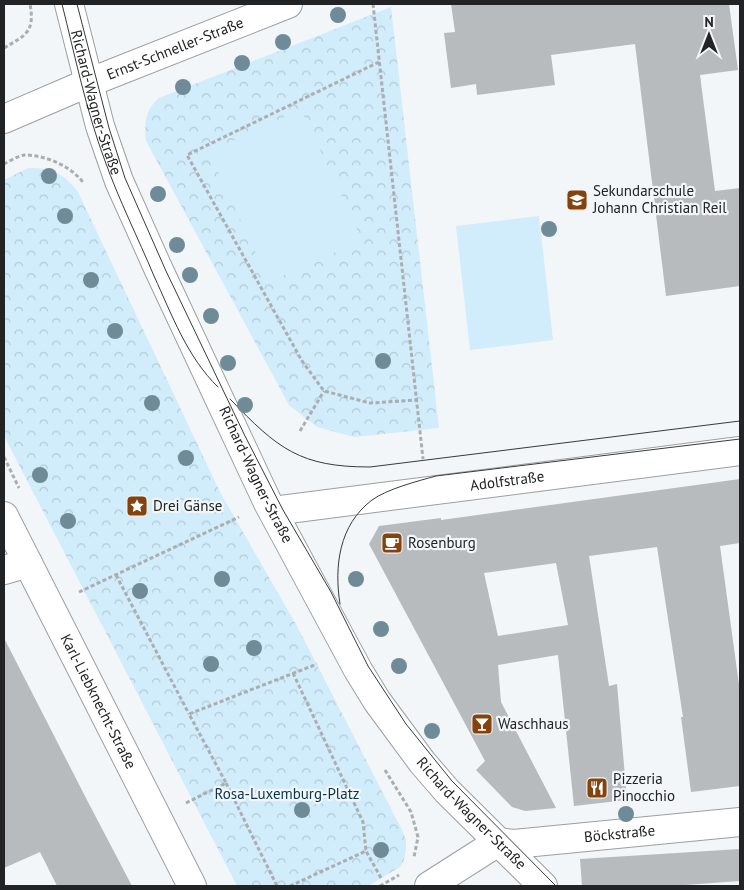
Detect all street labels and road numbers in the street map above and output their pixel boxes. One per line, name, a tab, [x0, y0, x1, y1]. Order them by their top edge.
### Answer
street label: Ernst-Schneller-Straße	[104, 13, 246, 84]
street label: Richard-Wagner-Straße	[67, 28, 126, 177]
street label: Richard-Wagner-Straße	[215, 403, 298, 546]
street label: Adolfstraße	[469, 466, 545, 495]
street label: Karl-Liebknecht-Straße	[57, 631, 141, 772]
street label: Richard-Wagner-Straße	[413, 753, 531, 873]
street label: Böckstraße	[583, 820, 656, 846]

